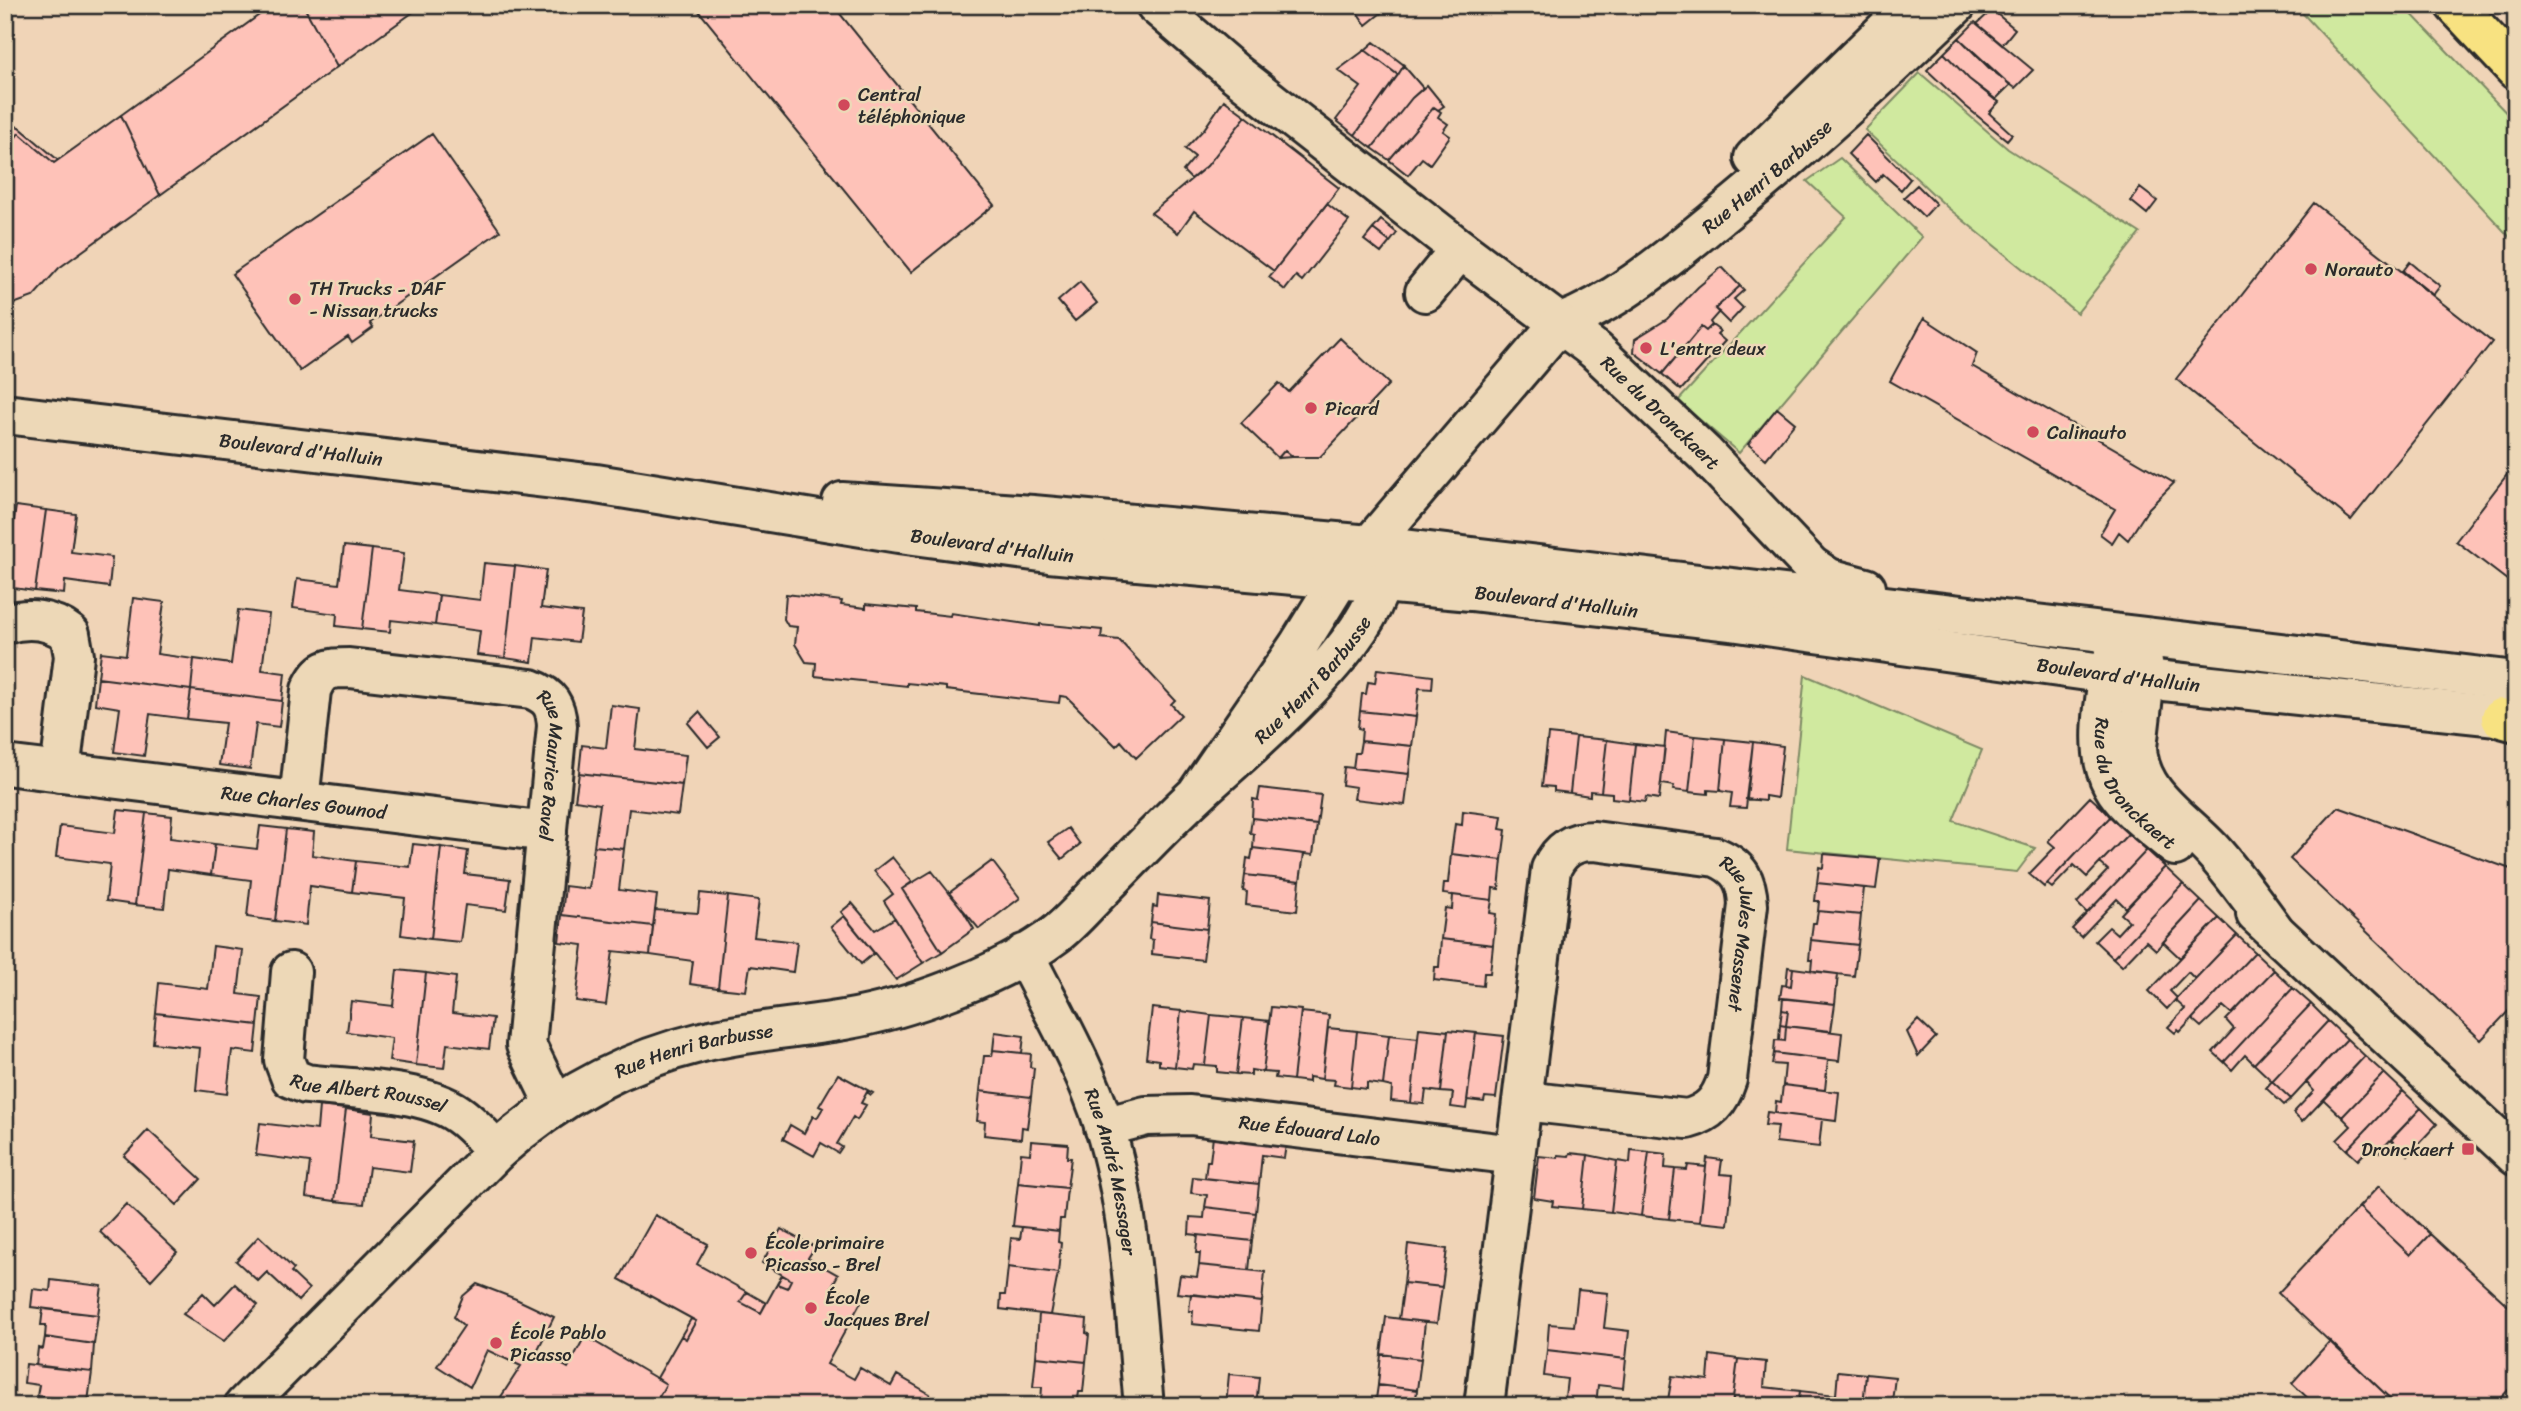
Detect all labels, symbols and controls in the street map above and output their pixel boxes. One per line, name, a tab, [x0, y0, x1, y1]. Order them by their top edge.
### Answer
place label: Central téléphonique	[858, 78, 966, 133]
marker: Central téléphonique	[836, 97, 852, 113]
street label: Rue Henri Barbusse	[1694, 111, 1840, 242]
place label: Norauto	[2325, 253, 2394, 286]
marker: Norauto	[2303, 261, 2319, 277]
place label: TH Trucks - DAF - Nissan trucks	[309, 272, 446, 327]
marker: TH Trucks - DAF - Nissan trucks	[287, 291, 303, 307]
place label: L'entre deux	[1660, 332, 1766, 365]
marker: L'entre deux	[1638, 340, 1654, 356]
street label: Rue du Dronckaert	[1593, 347, 1728, 477]
place label: Picard	[1325, 392, 1381, 425]
marker: Picard	[1303, 400, 1319, 416]
place label: Calinauto	[2047, 416, 2127, 449]
street label: Boulevard d'Halluin	[217, 423, 384, 475]
marker: Calinauto	[2025, 424, 2041, 440]
street label: Boulevard d'Halluin	[909, 518, 1075, 572]
street label: Boulevard d'Halluin	[1473, 575, 1640, 627]
street label: Rue Henri Barbusse	[1246, 609, 1380, 752]
street label: Boulevard d'Halluin	[2035, 648, 2202, 701]
street label: Rue Maurice Ravel	[529, 680, 574, 843]
street label: Rue du Dronckaert	[2086, 717, 2184, 858]
street label: Rue Charles Gounod	[219, 775, 390, 829]
street label: Rue Jules Massenet	[1713, 846, 1765, 1015]
street label: Rue Henri Barbusse	[609, 1013, 775, 1087]
street label: Rue Albert Roussel	[286, 1063, 453, 1122]
street label: Rue André Messager	[1076, 1083, 1147, 1258]
street label: Rue Édouard Lalo	[1237, 1105, 1383, 1155]
place label: Dronckaert	[2361, 1133, 2455, 1166]
marker: Dronckaert	[2460, 1141, 2476, 1157]
place label: École primaire Picasso - Brel	[765, 1226, 884, 1281]
marker: École primaire Picasso - Brel	[743, 1245, 759, 1261]
place label: École Jacques Brel	[824, 1281, 930, 1336]
marker: École Jacques Brel	[803, 1300, 819, 1316]
place label: École Pablo Picasso	[510, 1316, 606, 1371]
marker: École Pablo Picasso	[488, 1335, 504, 1351]

